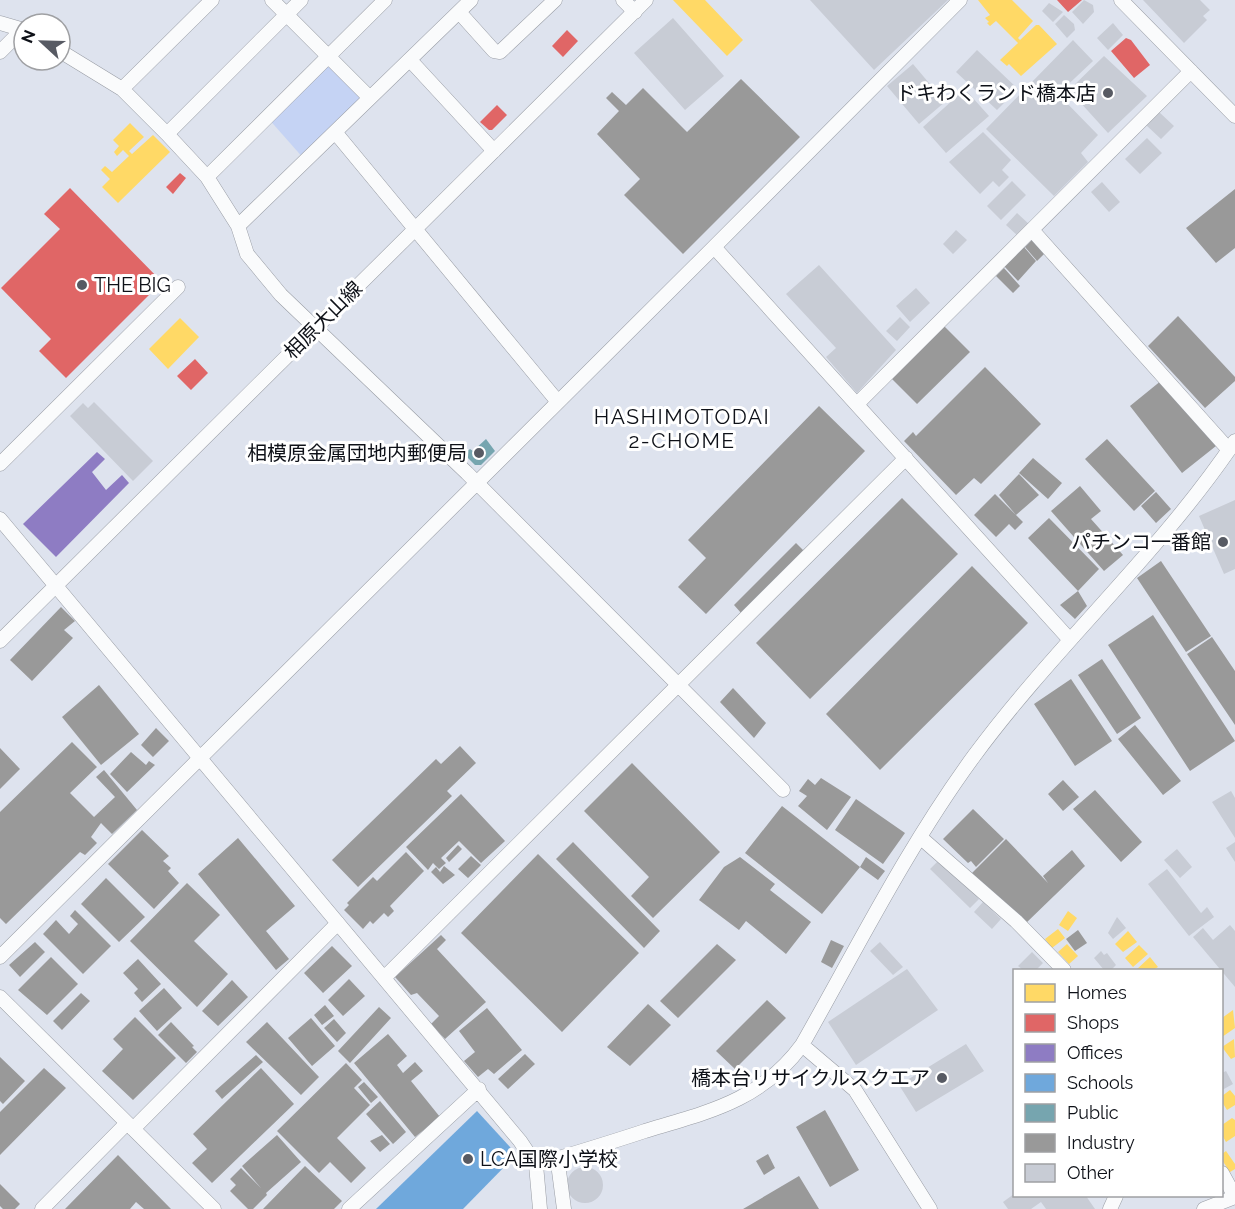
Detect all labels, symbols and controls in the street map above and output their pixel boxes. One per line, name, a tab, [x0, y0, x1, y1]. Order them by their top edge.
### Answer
north arrow	[12, 12, 72, 72]
text: N	[17, 27, 40, 46]
place label: ドキわくランド橋本店	[896, 81, 1096, 105]
marker: ドキわくランド橋本店	[1101, 86, 1115, 100]
place label: THE BIG	[94, 273, 171, 297]
street label: 相原大山線	[279, 276, 367, 364]
marker: THE BIG	[75, 278, 89, 292]
district label: HASHIMOTODAI 2-CHOME	[594, 404, 770, 453]
place label: 相模原金属団地内郵便局	[247, 441, 467, 465]
marker: 相模原金属団地内郵便局	[472, 446, 486, 460]
place label: パチンコ一番館	[1071, 530, 1211, 554]
marker: パチンコ一番館	[1216, 535, 1230, 549]
legend	[1013, 969, 1223, 1197]
text: Homes	[1067, 982, 1127, 1003]
text: Shops	[1067, 1012, 1119, 1033]
text: Offices	[1067, 1042, 1123, 1063]
place label: 橋本台リサイクルスクエア	[691, 1066, 930, 1090]
marker: 橋本台リサイクルスクエア	[935, 1071, 949, 1085]
text: Schools	[1067, 1072, 1134, 1093]
text: Public	[1067, 1102, 1119, 1123]
text: Industry	[1067, 1132, 1135, 1153]
place label: LCA国際小学校	[480, 1147, 618, 1171]
marker: LCA国際小学校	[461, 1152, 475, 1166]
text: Other	[1067, 1162, 1115, 1183]

